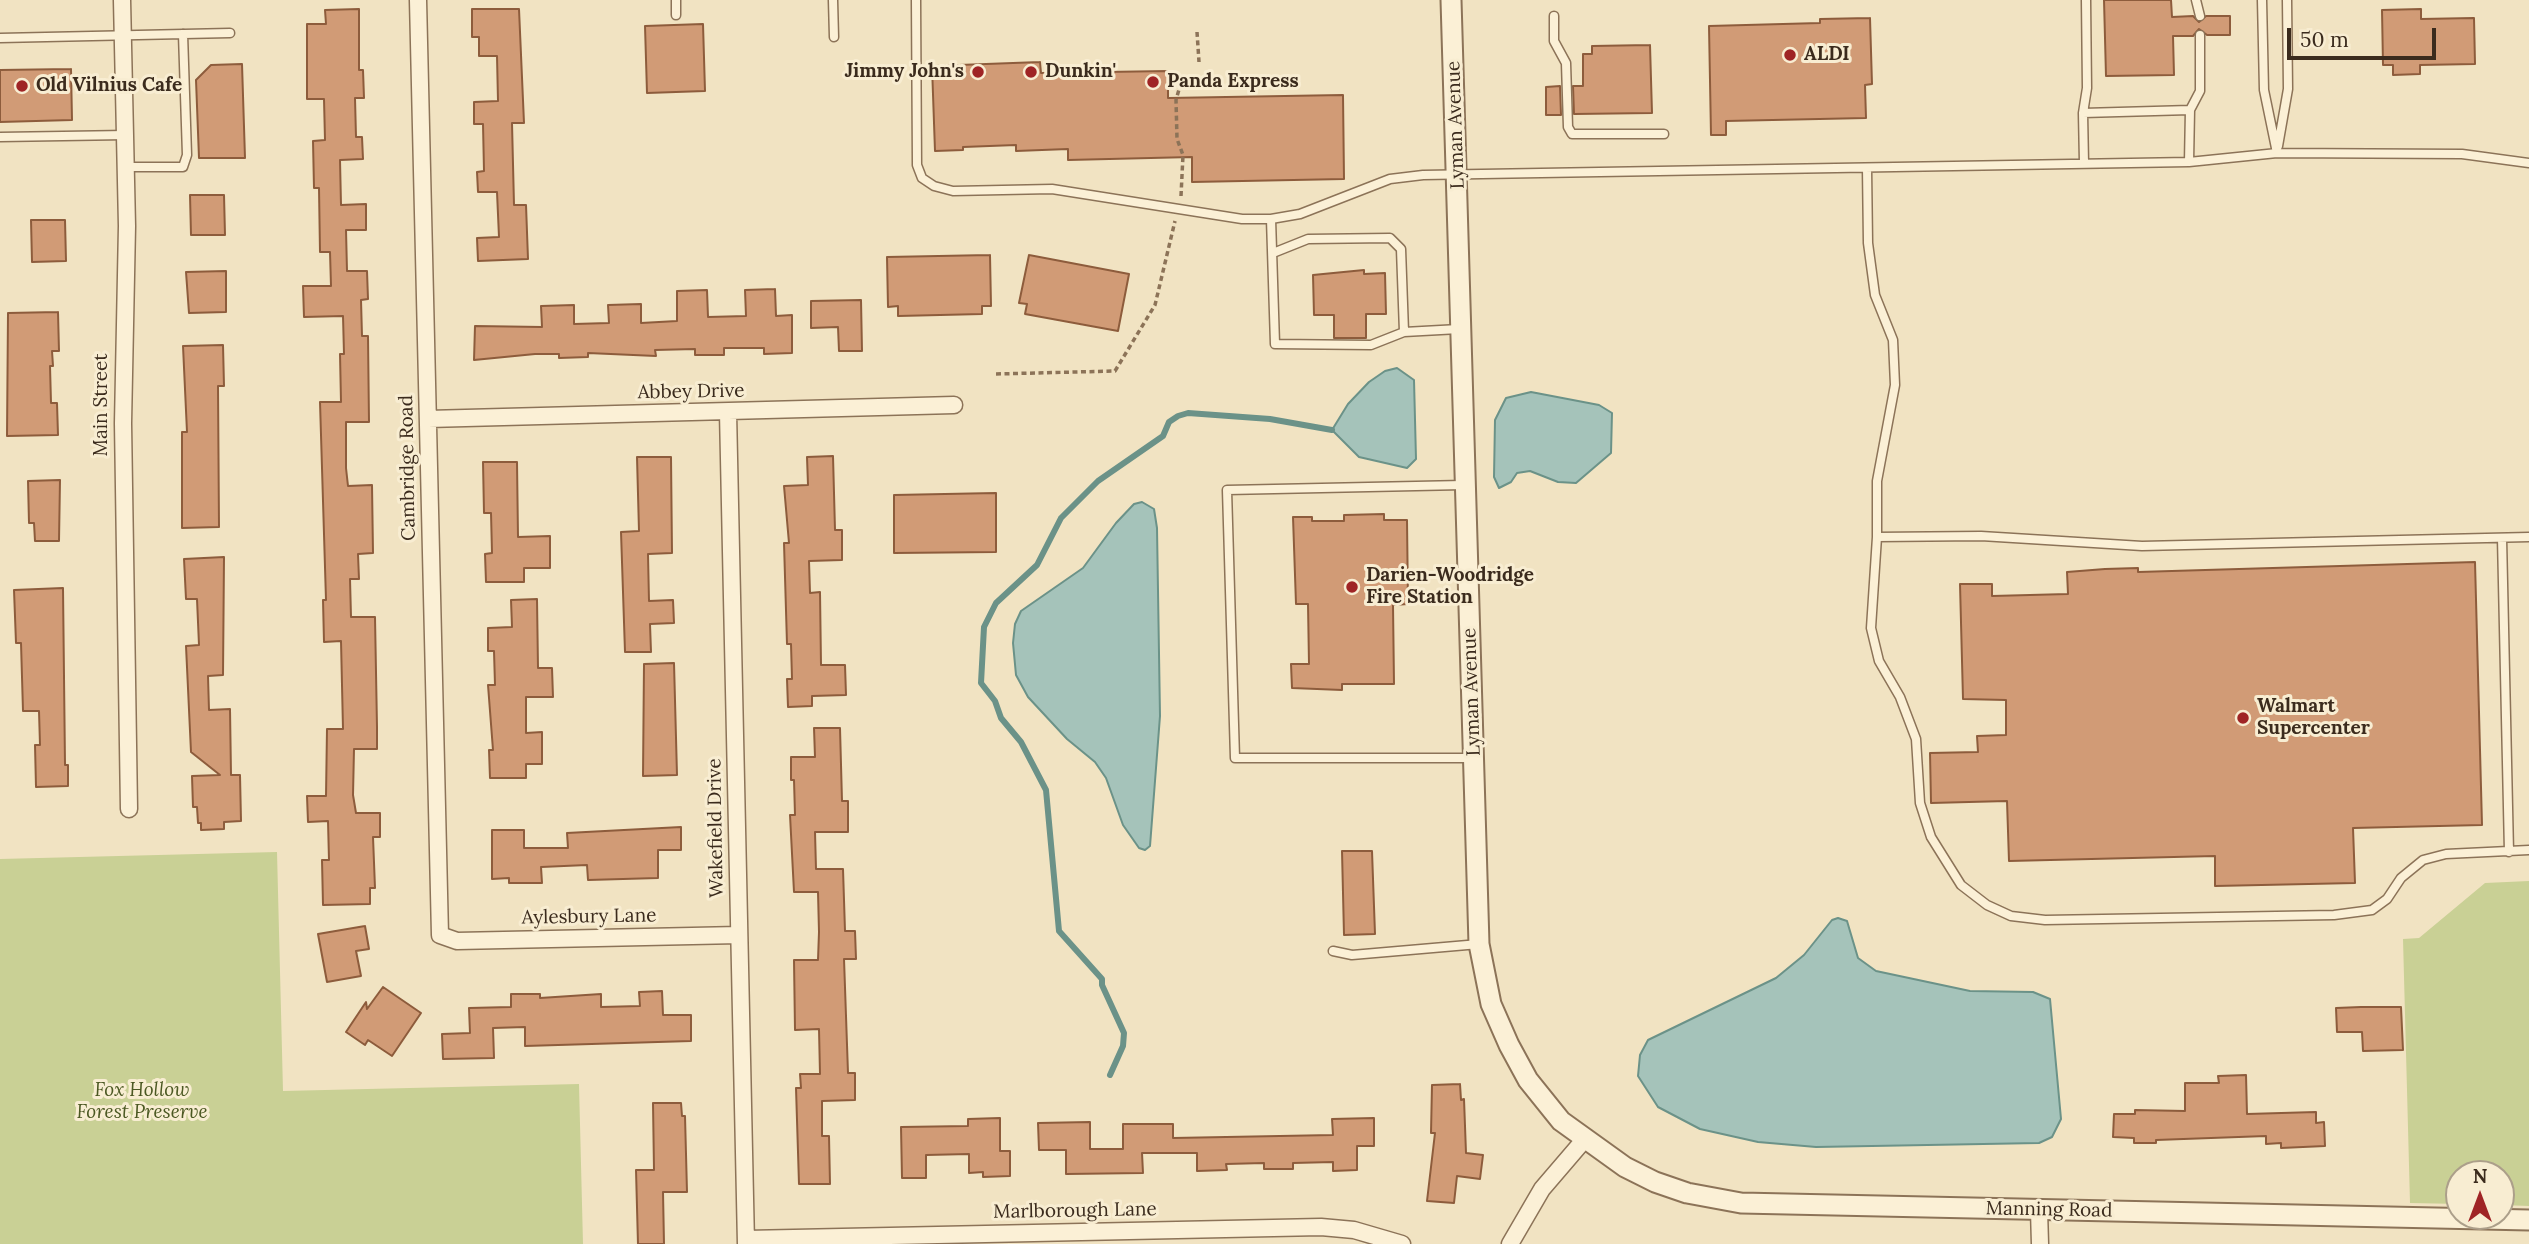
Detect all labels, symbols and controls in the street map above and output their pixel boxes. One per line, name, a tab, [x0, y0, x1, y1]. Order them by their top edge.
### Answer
scale bar	[2291, 14, 2440, 58]
text: 50 m	[2300, 26, 2349, 53]
place label: ALDI	[1804, 44, 1850, 66]
marker: ALDI	[1782, 47, 1798, 63]
street label: Lyman Avenue	[1442, 60, 1470, 190]
place label: Jimmy John's	[845, 61, 964, 83]
place label: Dunkin'	[1045, 61, 1116, 83]
marker: Jimmy John's	[970, 64, 986, 80]
marker: Dunkin'	[1023, 64, 1039, 80]
place label: Panda Express	[1167, 71, 1299, 93]
marker: Panda Express	[1145, 74, 1161, 90]
place label: Old Vilnius Cafe	[36, 75, 182, 97]
marker: Old Vilnius Cafe	[14, 78, 30, 94]
street label: Main Street	[91, 354, 113, 456]
street label: Abbey Drive	[637, 380, 745, 404]
street label: Cambridge Road	[395, 395, 421, 541]
place label: Darien-Woodridge Fire Station	[1366, 565, 1534, 609]
marker: Darien-Woodridge Fire Station	[1344, 579, 1360, 595]
street label: Lyman Avenue	[1458, 627, 1486, 757]
place label: Walmart Supercenter	[2257, 696, 2370, 740]
marker: Walmart Supercenter	[2235, 710, 2251, 726]
street label: Wakefield Drive	[703, 758, 729, 898]
street label: Aylesbury Lane	[521, 904, 657, 930]
park label: Fox Hollow Forest Preserve	[77, 1080, 207, 1124]
north arrow	[2445, 1160, 2515, 1230]
text: N	[2473, 1164, 2487, 1188]
street label: Manning Road	[1985, 1197, 2113, 1223]
street label: Marlborough Lane	[993, 1198, 1157, 1224]

